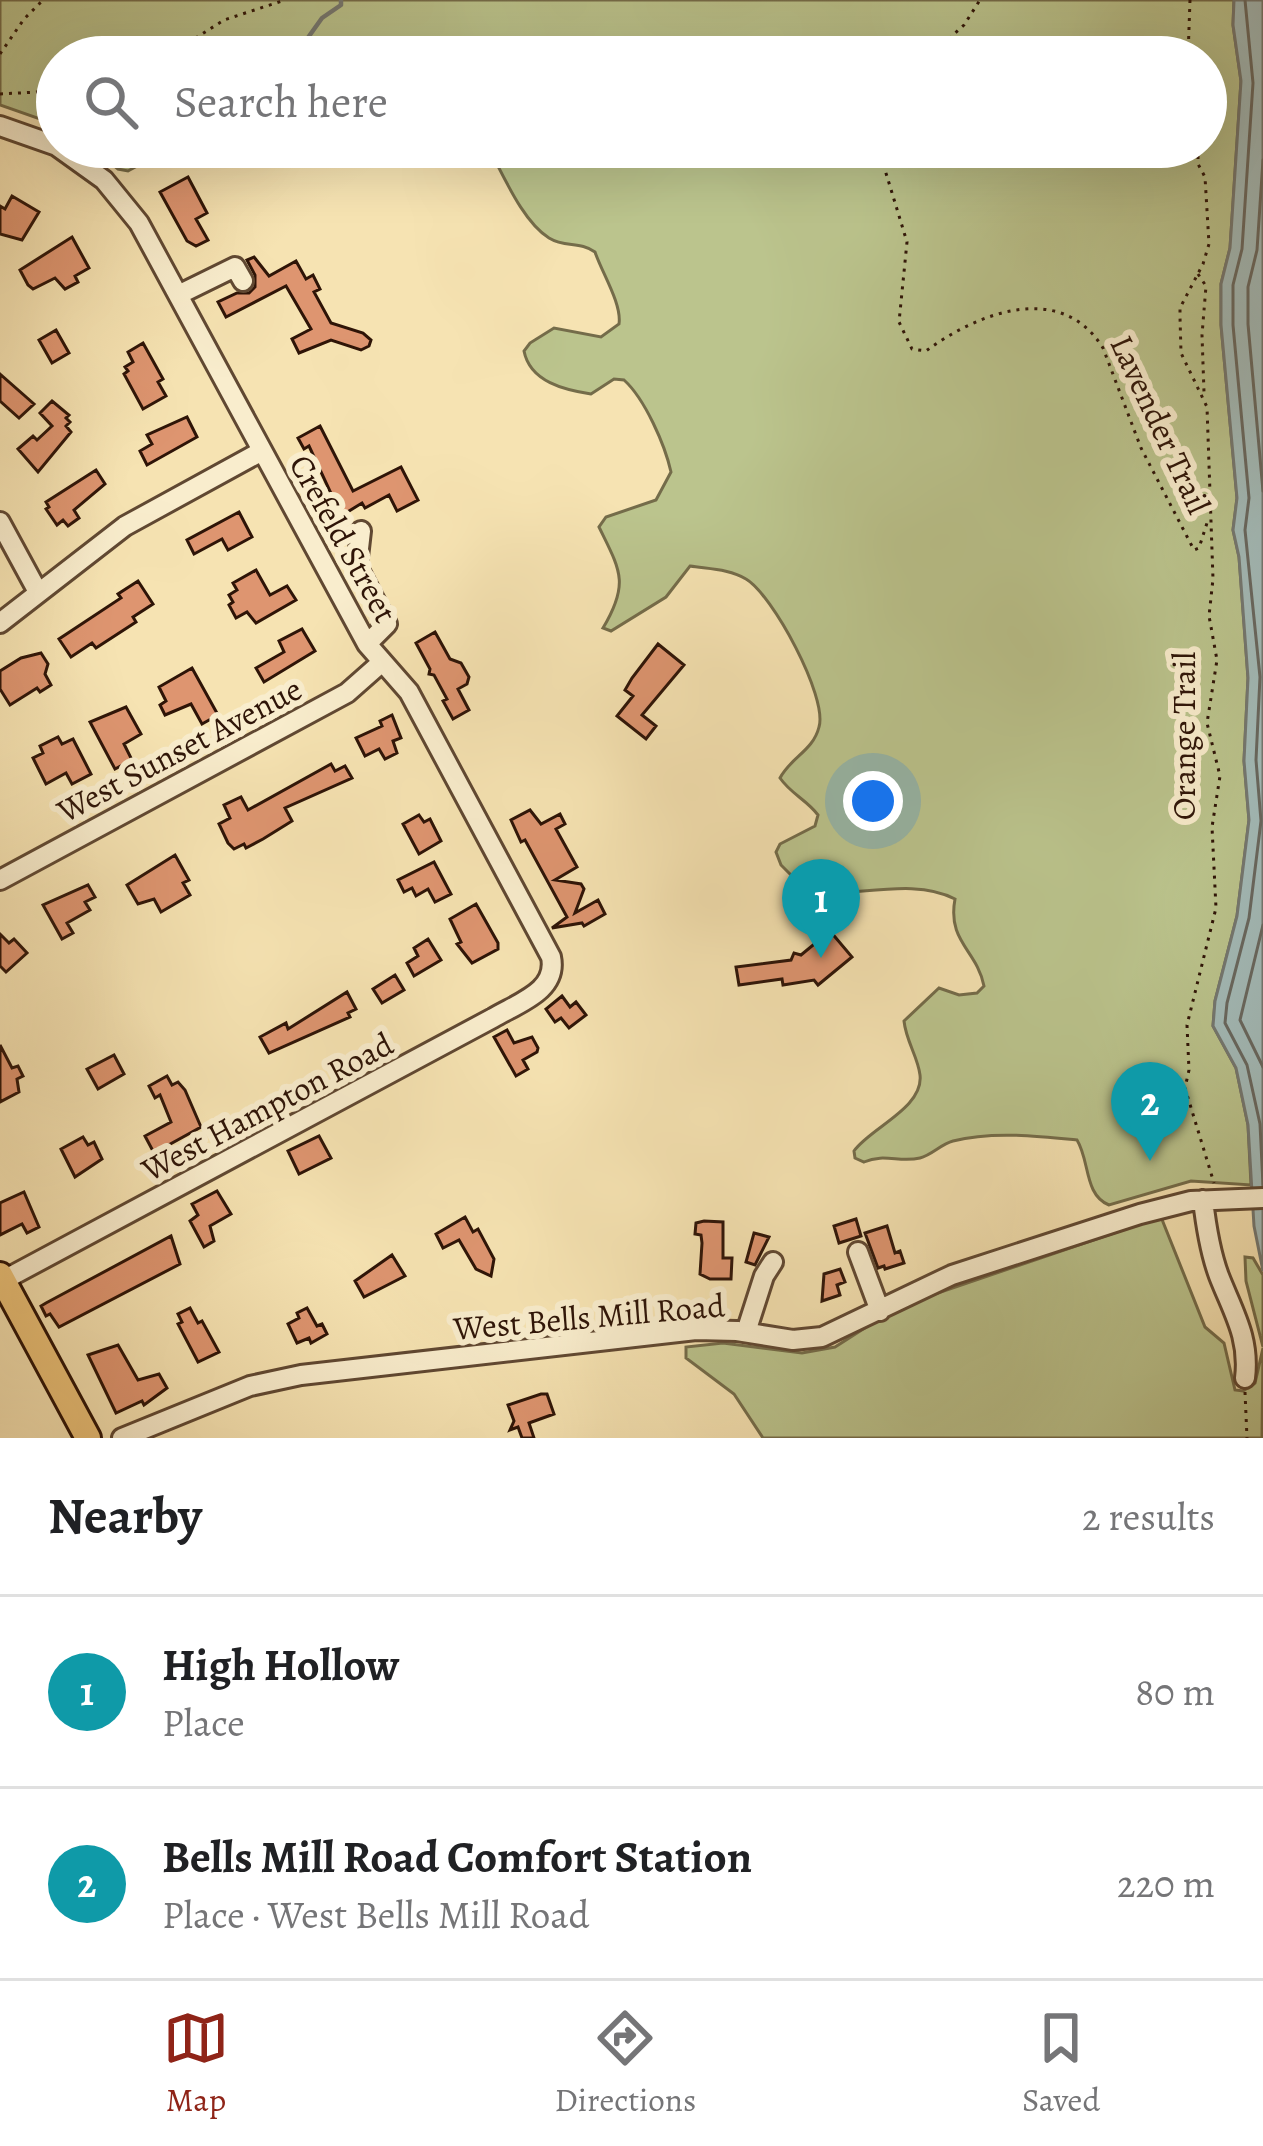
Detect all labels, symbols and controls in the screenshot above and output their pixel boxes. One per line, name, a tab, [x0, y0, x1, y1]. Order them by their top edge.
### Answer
search box	[36, 36, 1227, 168]
icon: search	[78, 69, 144, 135]
text: Search here	[174, 71, 388, 133]
street label: Lavender Trail	[1100, 328, 1222, 521]
street label: Crefeld Street	[279, 446, 408, 630]
street label: Orange Trail	[1161, 652, 1206, 820]
street label: West Sunset Avenue	[48, 666, 309, 833]
your location	[843, 771, 903, 831]
pin: 1	[782, 859, 860, 958]
street label: West Hampton Road	[133, 1021, 401, 1192]
pin: 2	[1111, 1062, 1189, 1161]
street label: West Bells Mill Road	[451, 1282, 727, 1351]
text: Nearby	[48, 1481, 202, 1551]
text: 2 results	[1082, 1490, 1215, 1543]
text: High Hollow	[162, 1634, 399, 1696]
text: 1	[80, 1665, 94, 1718]
text: 80 m	[1135, 1665, 1215, 1718]
text: Place	[162, 1696, 245, 1749]
text: Bells Mill Road Comfort Station	[162, 1826, 752, 1888]
text: 2	[78, 1857, 96, 1910]
text: 220 m	[1117, 1857, 1215, 1910]
text: Place · West Bells Mill Road	[162, 1888, 589, 1941]
tab: Map	[163, 2005, 229, 2122]
tab: Directions	[555, 2005, 696, 2122]
tab: Saved	[1022, 2005, 1100, 2122]

